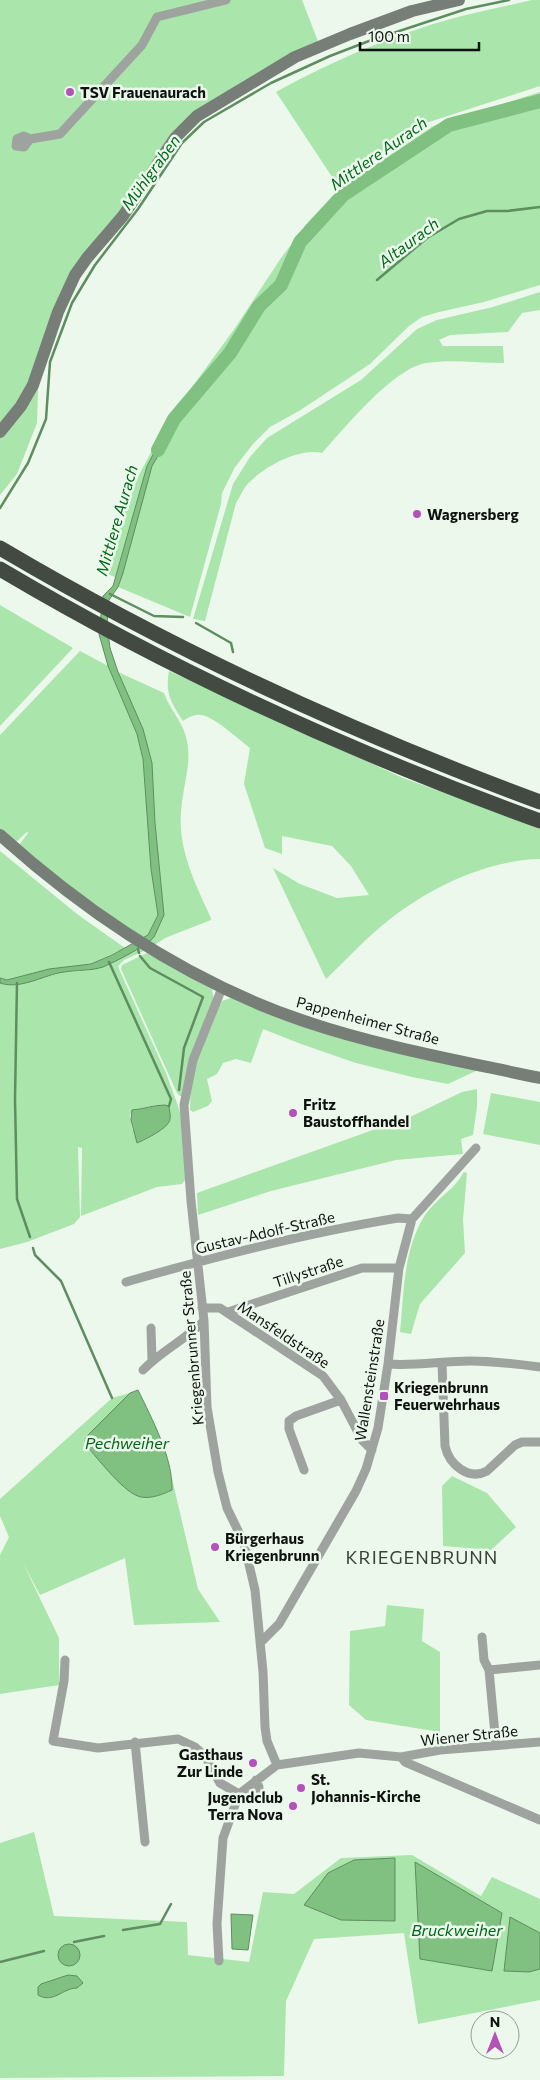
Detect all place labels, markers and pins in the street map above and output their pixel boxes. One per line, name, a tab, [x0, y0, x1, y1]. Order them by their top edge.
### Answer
place label: TSV Frauenaurach	[80, 83, 206, 101]
marker: TSV Frauenaurach	[64, 86, 76, 98]
place label: Wagnersberg	[427, 505, 519, 523]
marker: Wagnersberg	[411, 508, 423, 520]
place label: Fritz Baustoffhandel	[303, 1095, 409, 1130]
marker: Fritz Baustoffhandel	[287, 1107, 299, 1119]
place label: Kriegenbrunn Feuerwehrhaus	[394, 1378, 500, 1413]
marker: Kriegenbrunn Feuerwehrhaus	[378, 1390, 390, 1402]
place label: Bürgerhaus Kriegenbrunn	[225, 1529, 319, 1564]
marker: Bürgerhaus Kriegenbrunn	[209, 1541, 221, 1553]
place label: Gasthaus Zur Linde	[177, 1745, 243, 1780]
marker: Gasthaus Zur Linde	[247, 1757, 259, 1769]
place label: St. Johannis-Kirche	[311, 1770, 421, 1805]
marker: St. Johannis-Kirche	[295, 1782, 307, 1794]
place label: Jugendclub Terra Nova	[207, 1788, 283, 1823]
marker: Jugendclub Terra Nova	[287, 1800, 299, 1812]

